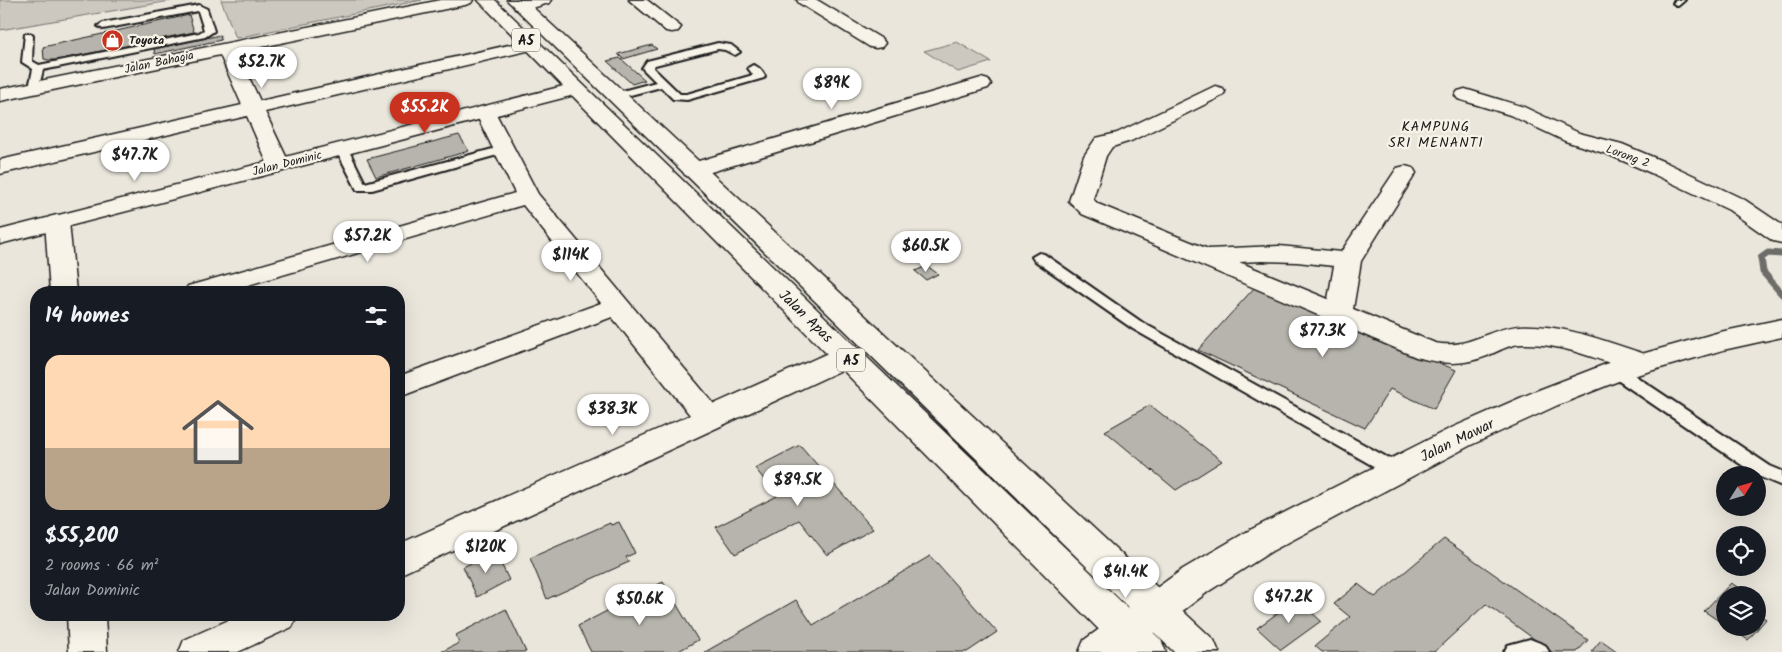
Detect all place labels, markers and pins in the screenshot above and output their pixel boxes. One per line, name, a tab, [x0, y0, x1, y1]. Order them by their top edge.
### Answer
shop icon: Toyota	[101, 28, 125, 52]
place label: Toyota	[129, 31, 164, 50]
pin: $52.7K	[221, 46, 303, 89]
pin: $89K	[802, 68, 862, 110]
pin: $55.2K	[384, 92, 466, 134]
pin: $47.7K	[94, 140, 176, 182]
pin: $57.2K	[327, 220, 409, 263]
pin: $60.5K	[885, 230, 967, 273]
pin: $114K	[536, 240, 606, 282]
pin: $77.3K	[1282, 316, 1364, 358]
pin: $38.3K	[572, 394, 654, 436]
pin: $89.5K	[757, 464, 839, 507]
pin: $120K	[451, 532, 521, 574]
pin: $41.4K	[1085, 556, 1167, 599]
pin: $47.2K	[1248, 582, 1330, 624]
pin: $50.6K	[599, 584, 681, 626]

